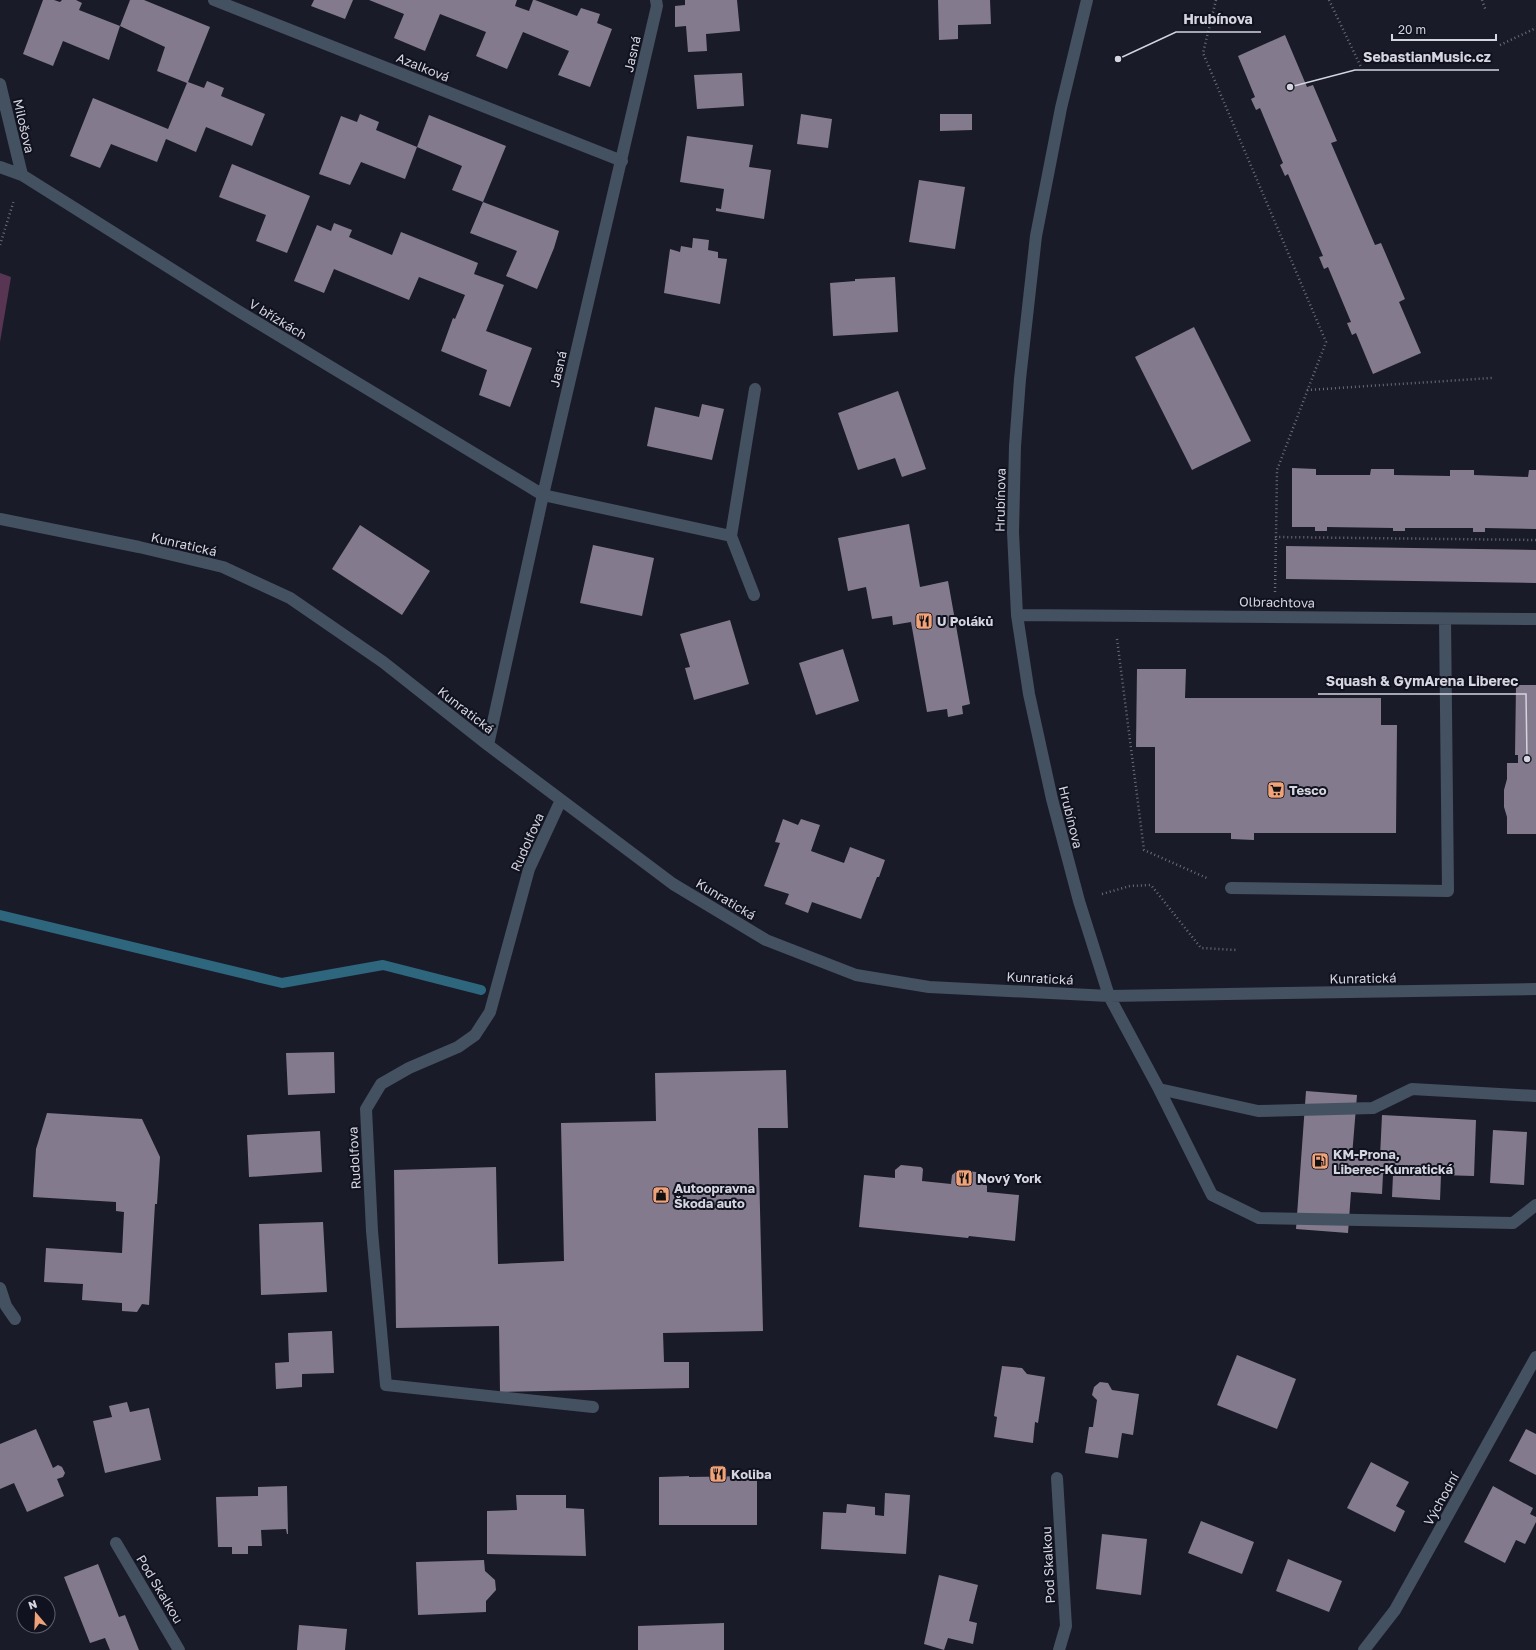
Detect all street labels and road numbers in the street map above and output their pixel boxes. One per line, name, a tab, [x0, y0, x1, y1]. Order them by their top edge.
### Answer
street label: Jasná	[620, 34, 644, 74]
street label: Azalková	[394, 49, 452, 85]
street label: Milošova	[10, 97, 38, 155]
street label: V břízkách	[246, 295, 310, 343]
street label: Jasná	[546, 349, 570, 389]
street label: Hrubínova	[991, 468, 1009, 532]
street label: Kunratická	[150, 529, 218, 559]
street label: Olbrachtova	[1239, 593, 1315, 611]
street label: Kunratická	[435, 683, 497, 737]
street label: Hrubínova	[1055, 784, 1087, 850]
street label: Rudolfova	[507, 810, 547, 874]
street label: Kunratická	[693, 875, 759, 923]
street label: Kunratická	[1006, 968, 1074, 988]
street label: Kunratická	[1329, 969, 1397, 987]
street label: Rudolfova	[344, 1126, 364, 1190]
street label: Východní	[1420, 1468, 1463, 1528]
street label: Pod Skalkou	[1038, 1526, 1058, 1604]
street label: Pod Skalkou	[133, 1552, 187, 1626]

